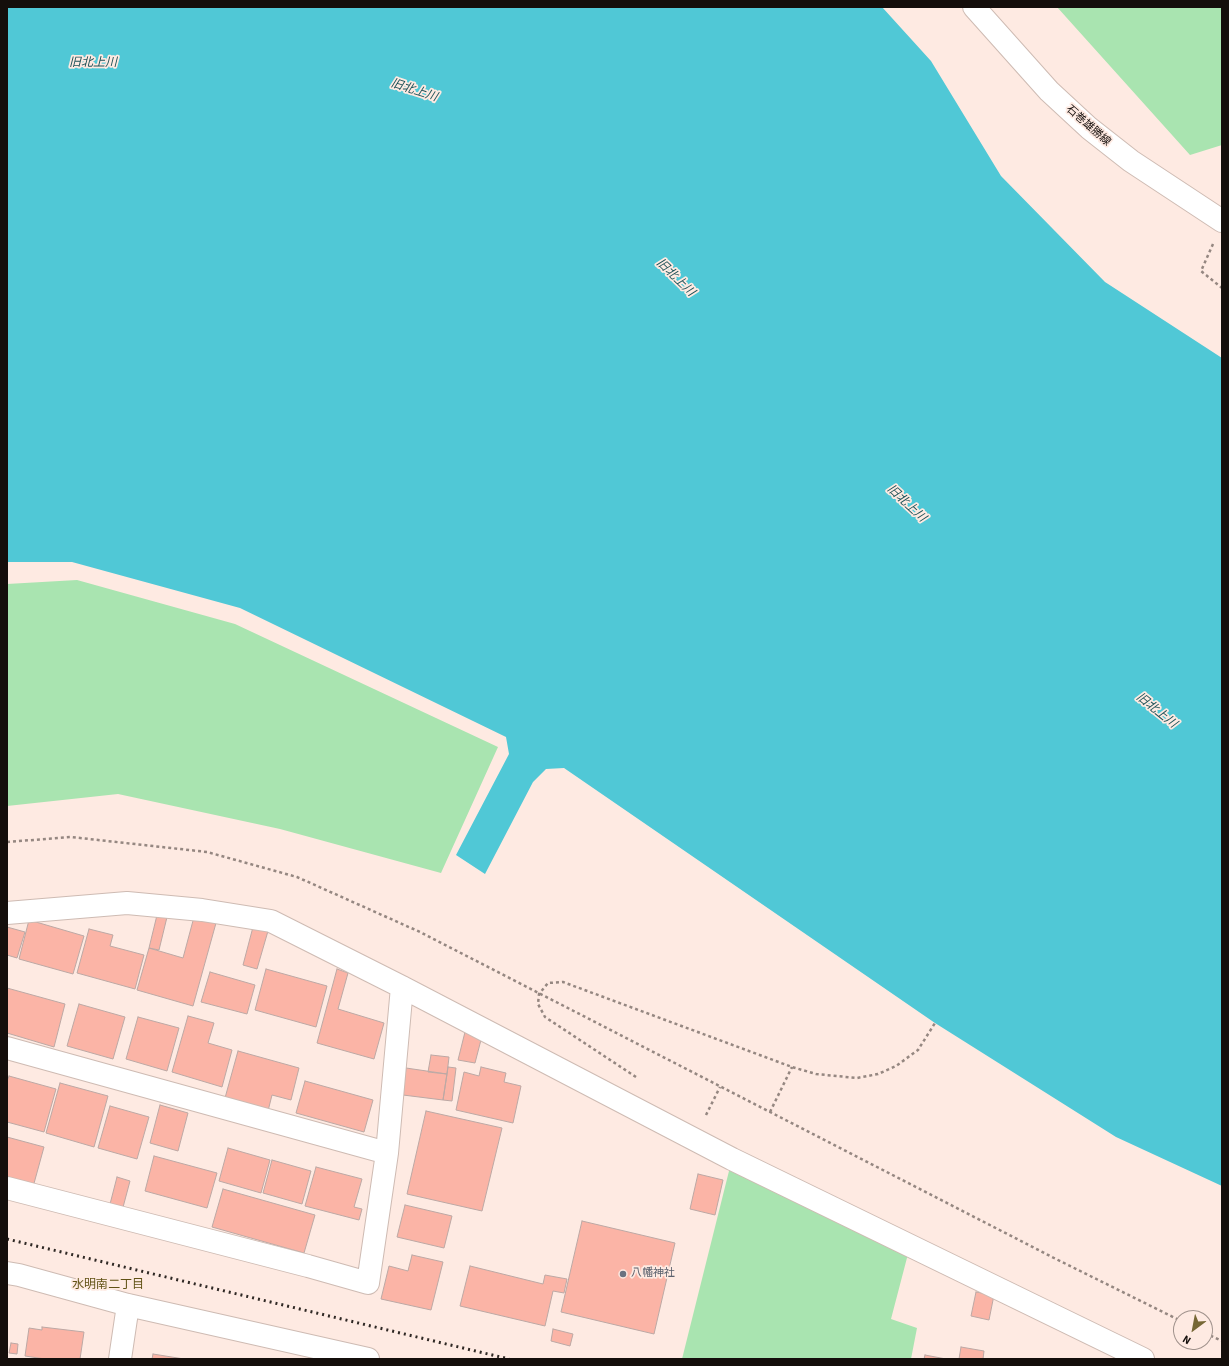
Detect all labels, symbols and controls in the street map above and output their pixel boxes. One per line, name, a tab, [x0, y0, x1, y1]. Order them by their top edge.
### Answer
water label: 旧北上川	[69, 56, 117, 70]
water label: 旧北上川	[389, 77, 439, 105]
street label: 石巻雄勝線	[1063, 103, 1113, 149]
water label: 旧北上川	[653, 256, 697, 300]
water label: 旧北上川	[884, 482, 928, 526]
water label: 旧北上川	[1133, 690, 1179, 732]
place label: 八幡神社	[631, 1267, 675, 1281]
marker: 八幡神社	[618, 1269, 628, 1279]
district label: 水明南二丁目	[72, 1278, 144, 1292]
north arrow	[1173, 1310, 1213, 1350]
text: N	[1180, 1331, 1194, 1348]

